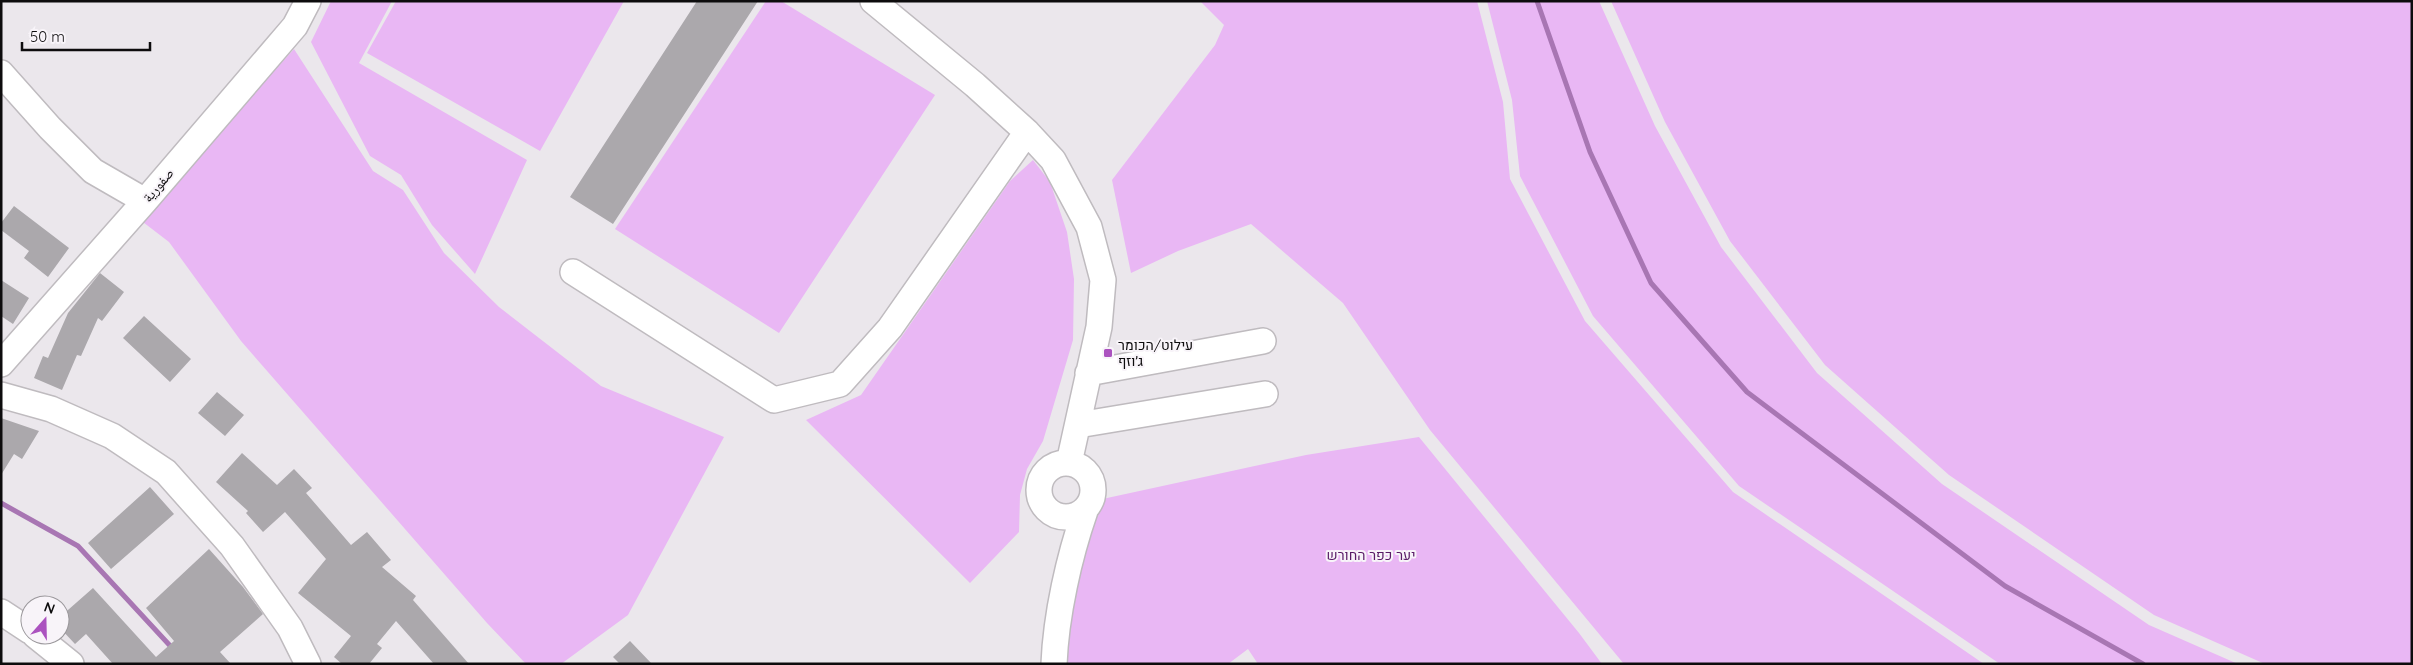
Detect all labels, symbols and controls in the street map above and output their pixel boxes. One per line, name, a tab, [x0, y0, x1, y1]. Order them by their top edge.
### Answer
scale bar	[22, 20, 150, 52]
text: 50 m	[30, 27, 65, 46]
street label: صفورية	[138, 164, 178, 206]
place label: עילוט/הכומר ג׳וזף	[1118, 336, 1193, 370]
marker: עילוט/הכומר ג׳וזף	[1102, 347, 1114, 359]
park label: יער כפר החורש	[1327, 546, 1415, 564]
north arrow	[20, 595, 70, 645]
text: N	[42, 598, 57, 618]

